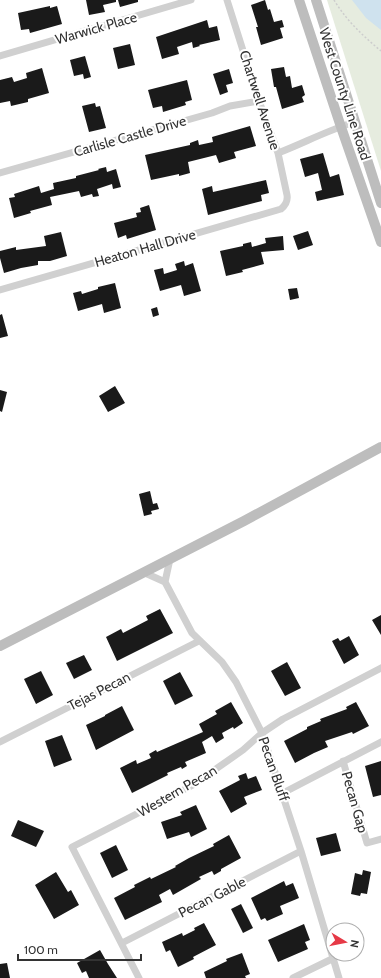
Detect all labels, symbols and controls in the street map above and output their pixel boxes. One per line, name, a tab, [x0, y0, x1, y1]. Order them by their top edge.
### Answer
street label: Warwick Place	[53, 8, 139, 48]
street label: West County Line Road	[315, 26, 375, 162]
street label: Chartwell Avenue	[235, 48, 285, 152]
street label: Carlisle Castle Drive	[72, 111, 188, 161]
street label: Heaton Hall Drive	[92, 225, 198, 271]
street label: Tejas Pecan	[65, 667, 134, 714]
street label: Pecan Bluff	[255, 734, 294, 804]
street label: Western Pecan	[134, 761, 220, 821]
street label: Pecan Gap	[338, 769, 372, 835]
street label: Pecan Gable	[175, 872, 249, 922]
north arrow	[325, 922, 365, 962]
scale bar	[18, 936, 141, 962]
text: N	[347, 939, 362, 949]
text: 100 m	[24, 942, 58, 957]

